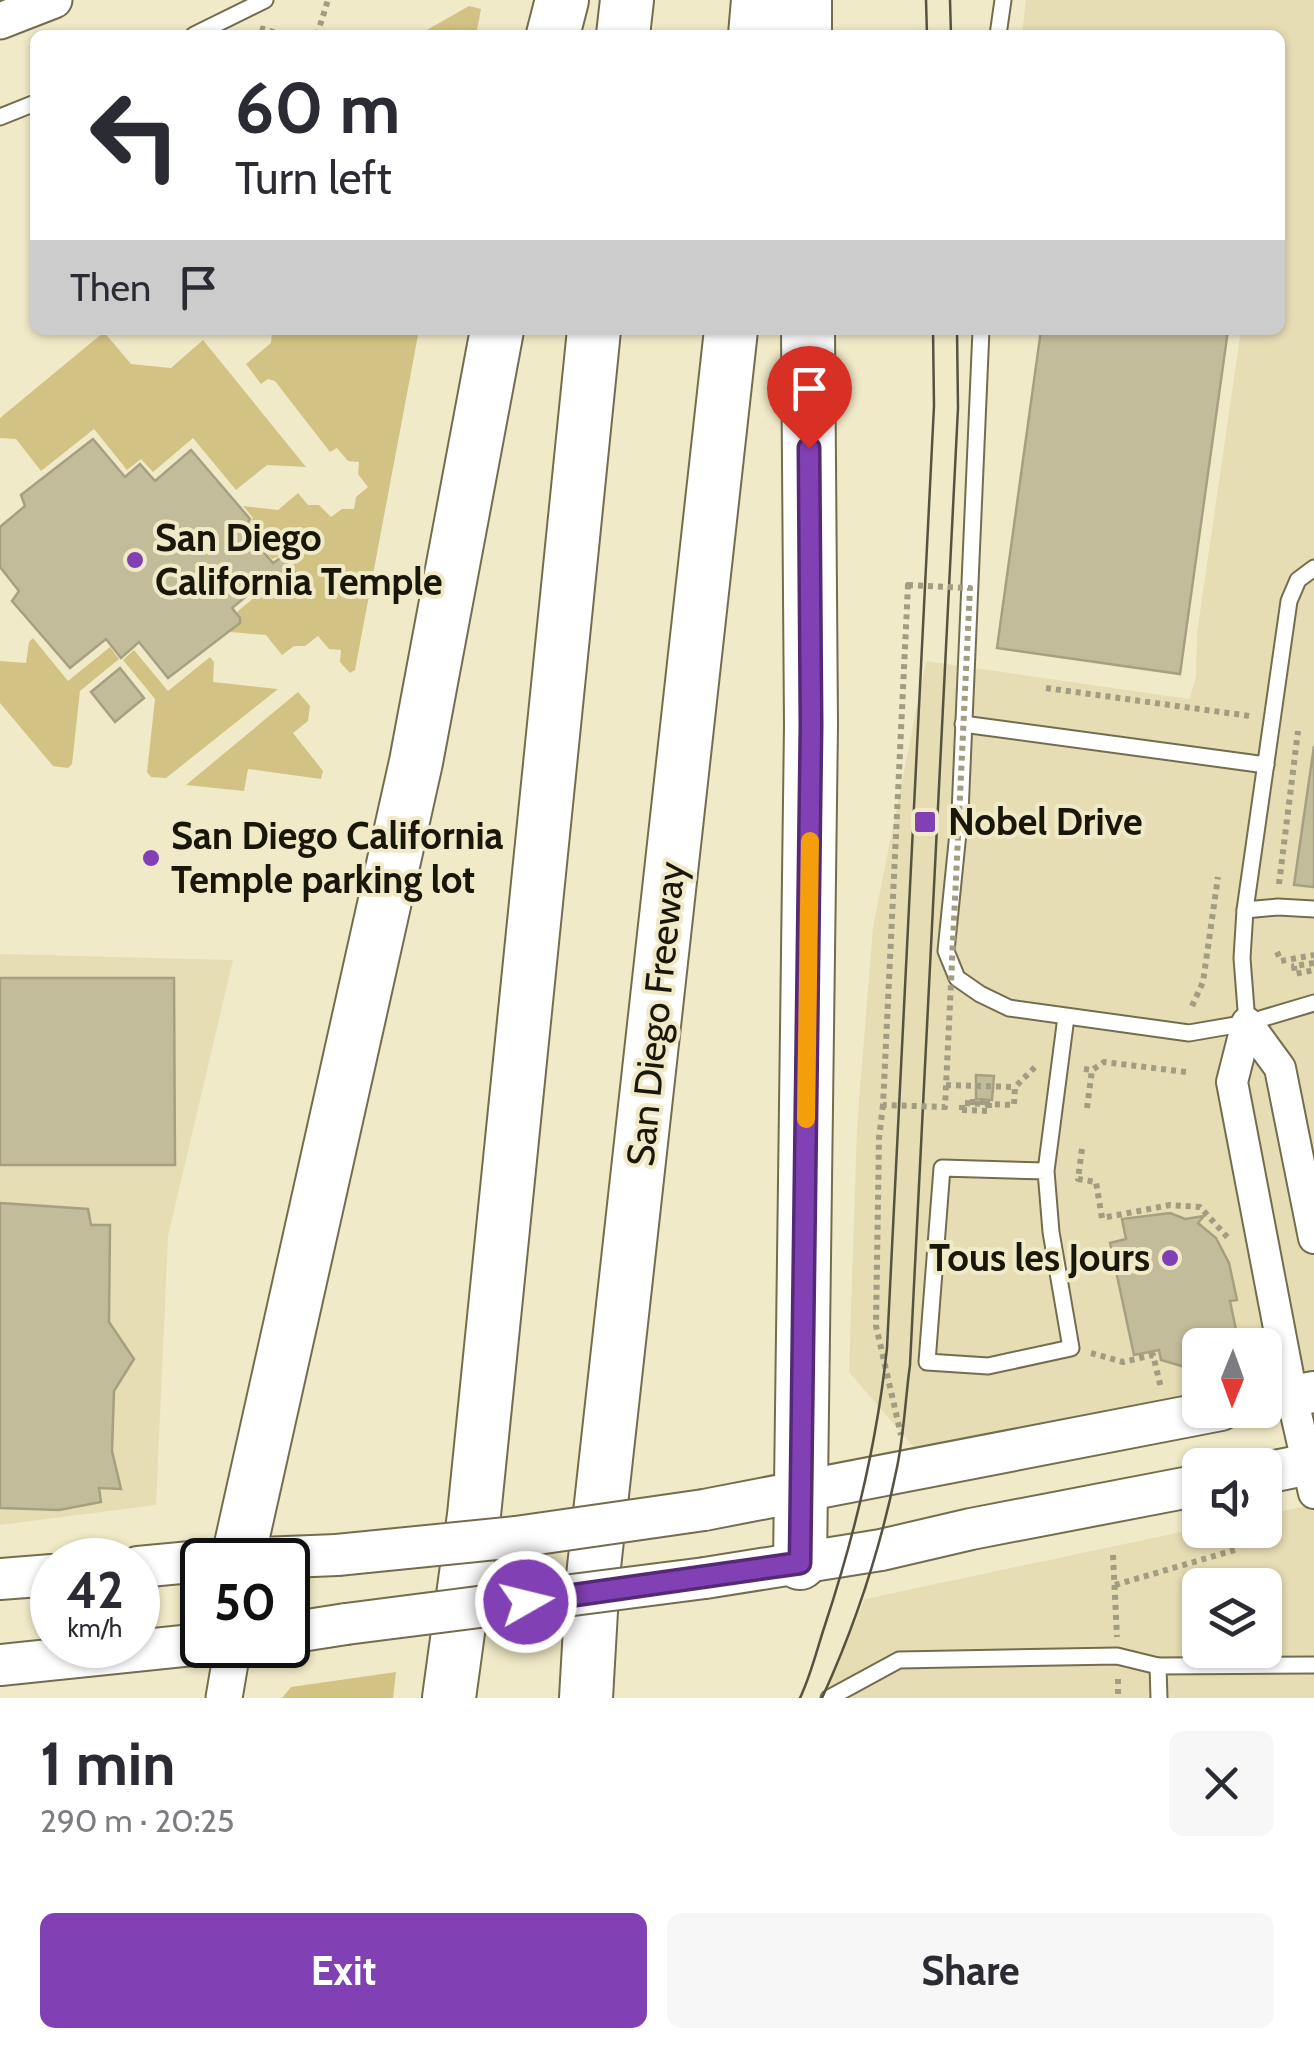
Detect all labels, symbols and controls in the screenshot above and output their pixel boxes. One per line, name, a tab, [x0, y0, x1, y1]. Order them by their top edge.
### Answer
text: 60 m	[235, 65, 400, 151]
icon: left	[70, 70, 200, 200]
text: Turn left	[235, 151, 392, 205]
icon: arrive	[171, 260, 226, 315]
text: Then	[70, 264, 151, 311]
pin	[767, 346, 852, 449]
icon: arrive	[782, 361, 837, 416]
place label: San Diego California Temple	[155, 514, 443, 605]
marker: San Diego California Temple	[124, 549, 146, 571]
place label: Nobel Drive	[948, 798, 1143, 845]
marker: Nobel Drive	[912, 809, 938, 835]
place label: San Diego California Temple parking lot	[171, 812, 504, 903]
marker: San Diego California Temple parking lot	[140, 847, 162, 869]
street label: San Diego Freeway	[616, 859, 695, 1169]
place label: Tous les Jours	[929, 1234, 1150, 1281]
marker: Tous les Jours	[1159, 1247, 1181, 1269]
north arrow	[1182, 1328, 1282, 1428]
map controls	[1182, 1328, 1282, 1668]
button: sound	[1182, 1448, 1282, 1548]
speed limit sign: 50	[180, 1538, 310, 1668]
position arrow	[474, 1550, 578, 1654]
text: 42	[66, 1560, 124, 1621]
button: layers	[1182, 1568, 1282, 1668]
text: km/h	[68, 1613, 122, 1643]
text: 1 min	[40, 1727, 175, 1800]
button: close	[1169, 1731, 1274, 1836]
text: 290 m · 20:25	[40, 1801, 234, 1840]
button: Exit	[40, 1913, 647, 2028]
button: Share	[667, 1913, 1274, 2028]

